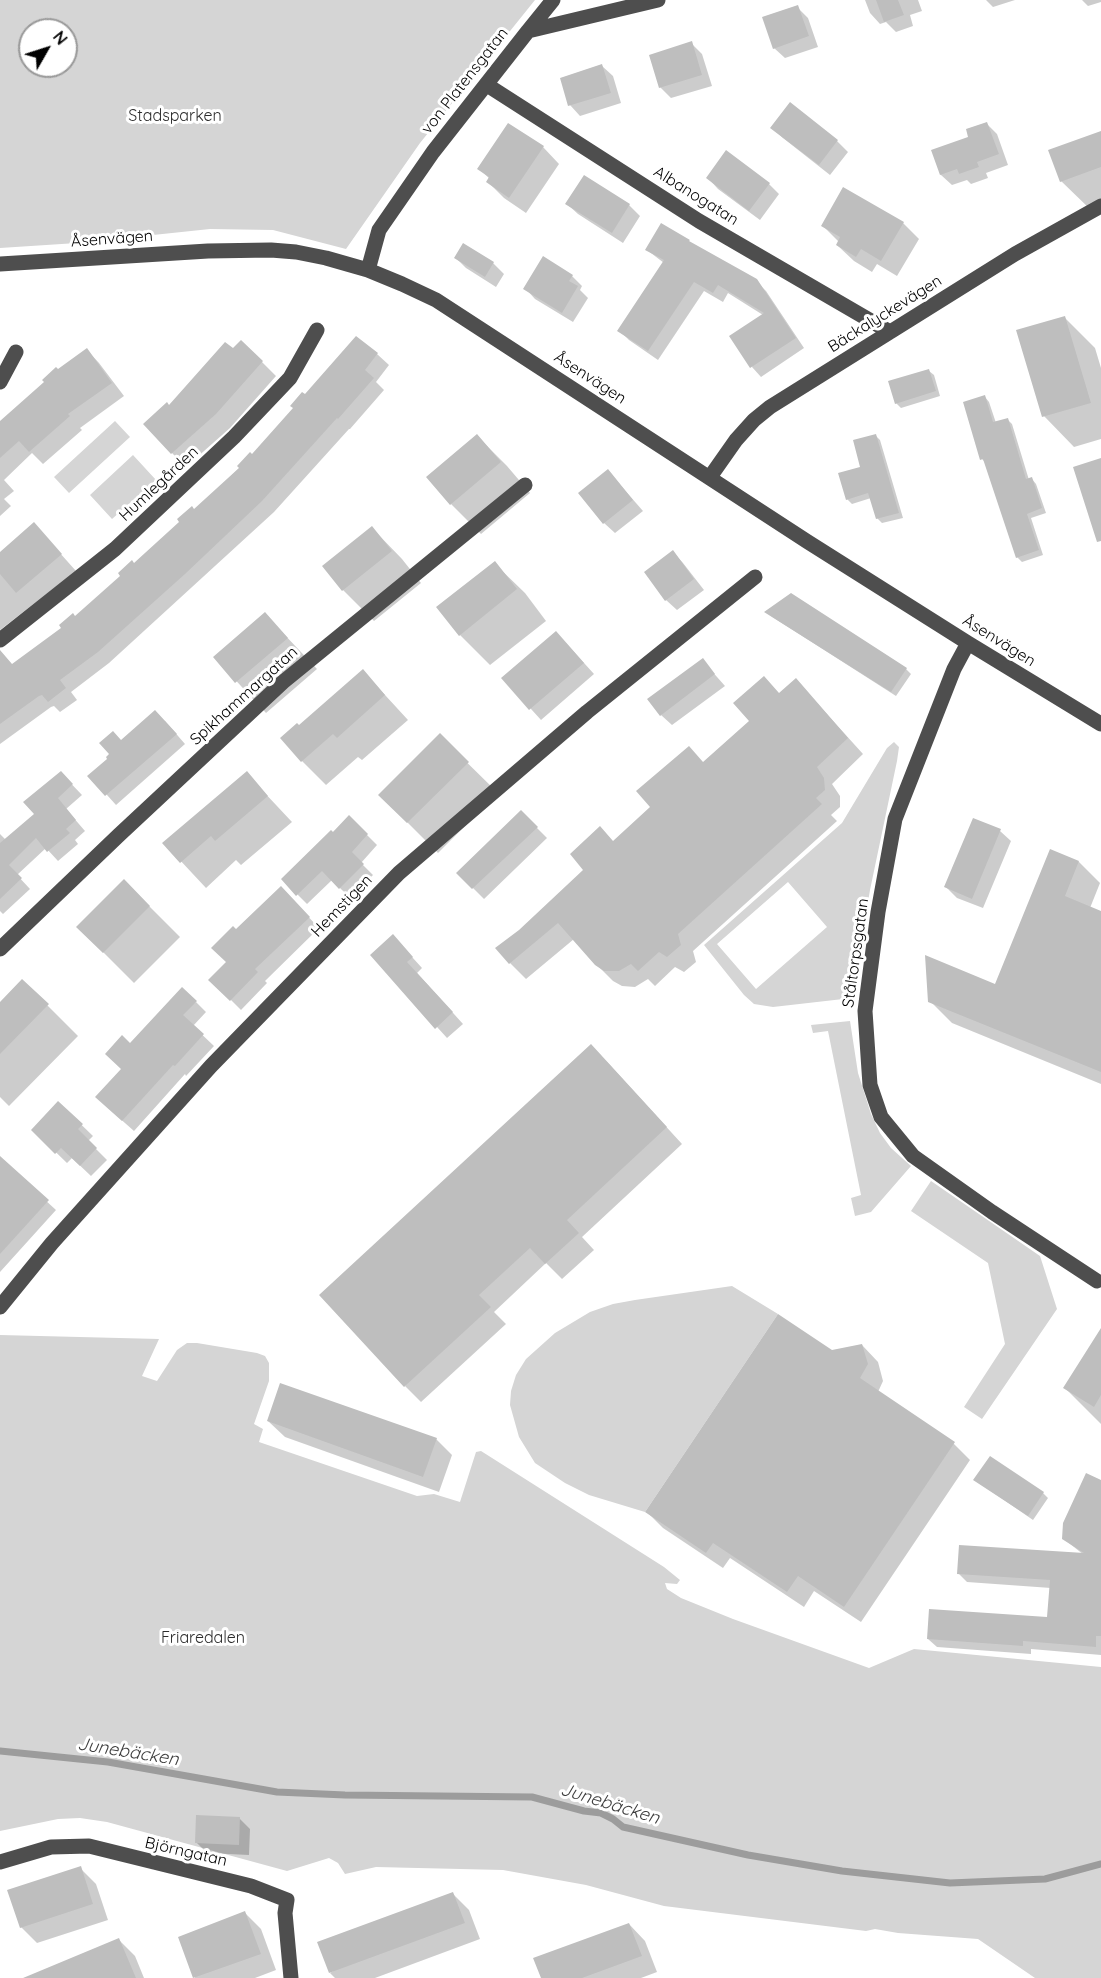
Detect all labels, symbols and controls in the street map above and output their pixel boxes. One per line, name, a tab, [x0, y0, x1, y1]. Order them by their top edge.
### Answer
north arrow	[18, 18, 78, 78]
street label: von Platensgatan	[418, 24, 512, 138]
text: N	[49, 27, 72, 49]
park label: Stadsparken	[128, 106, 222, 126]
street label: Albanogatan	[650, 162, 742, 230]
street label: Åsenvägen	[70, 227, 154, 251]
street label: Bäckalyckevägen	[825, 271, 945, 357]
street label: Åsenvägen	[550, 348, 630, 408]
street label: Humlegården	[115, 443, 203, 525]
street label: Åsenvägen	[959, 611, 1039, 671]
street label: Spikhammargatan	[186, 643, 302, 749]
street label: Hemstigen	[307, 871, 377, 941]
street label: Ståltorpsgatan	[839, 897, 873, 1009]
park label: Friaredalen	[161, 1628, 245, 1648]
water label: Junebäcken	[76, 1733, 180, 1771]
water label: Junebäcken	[558, 1779, 662, 1829]
street label: Björngatan	[143, 1833, 229, 1871]

